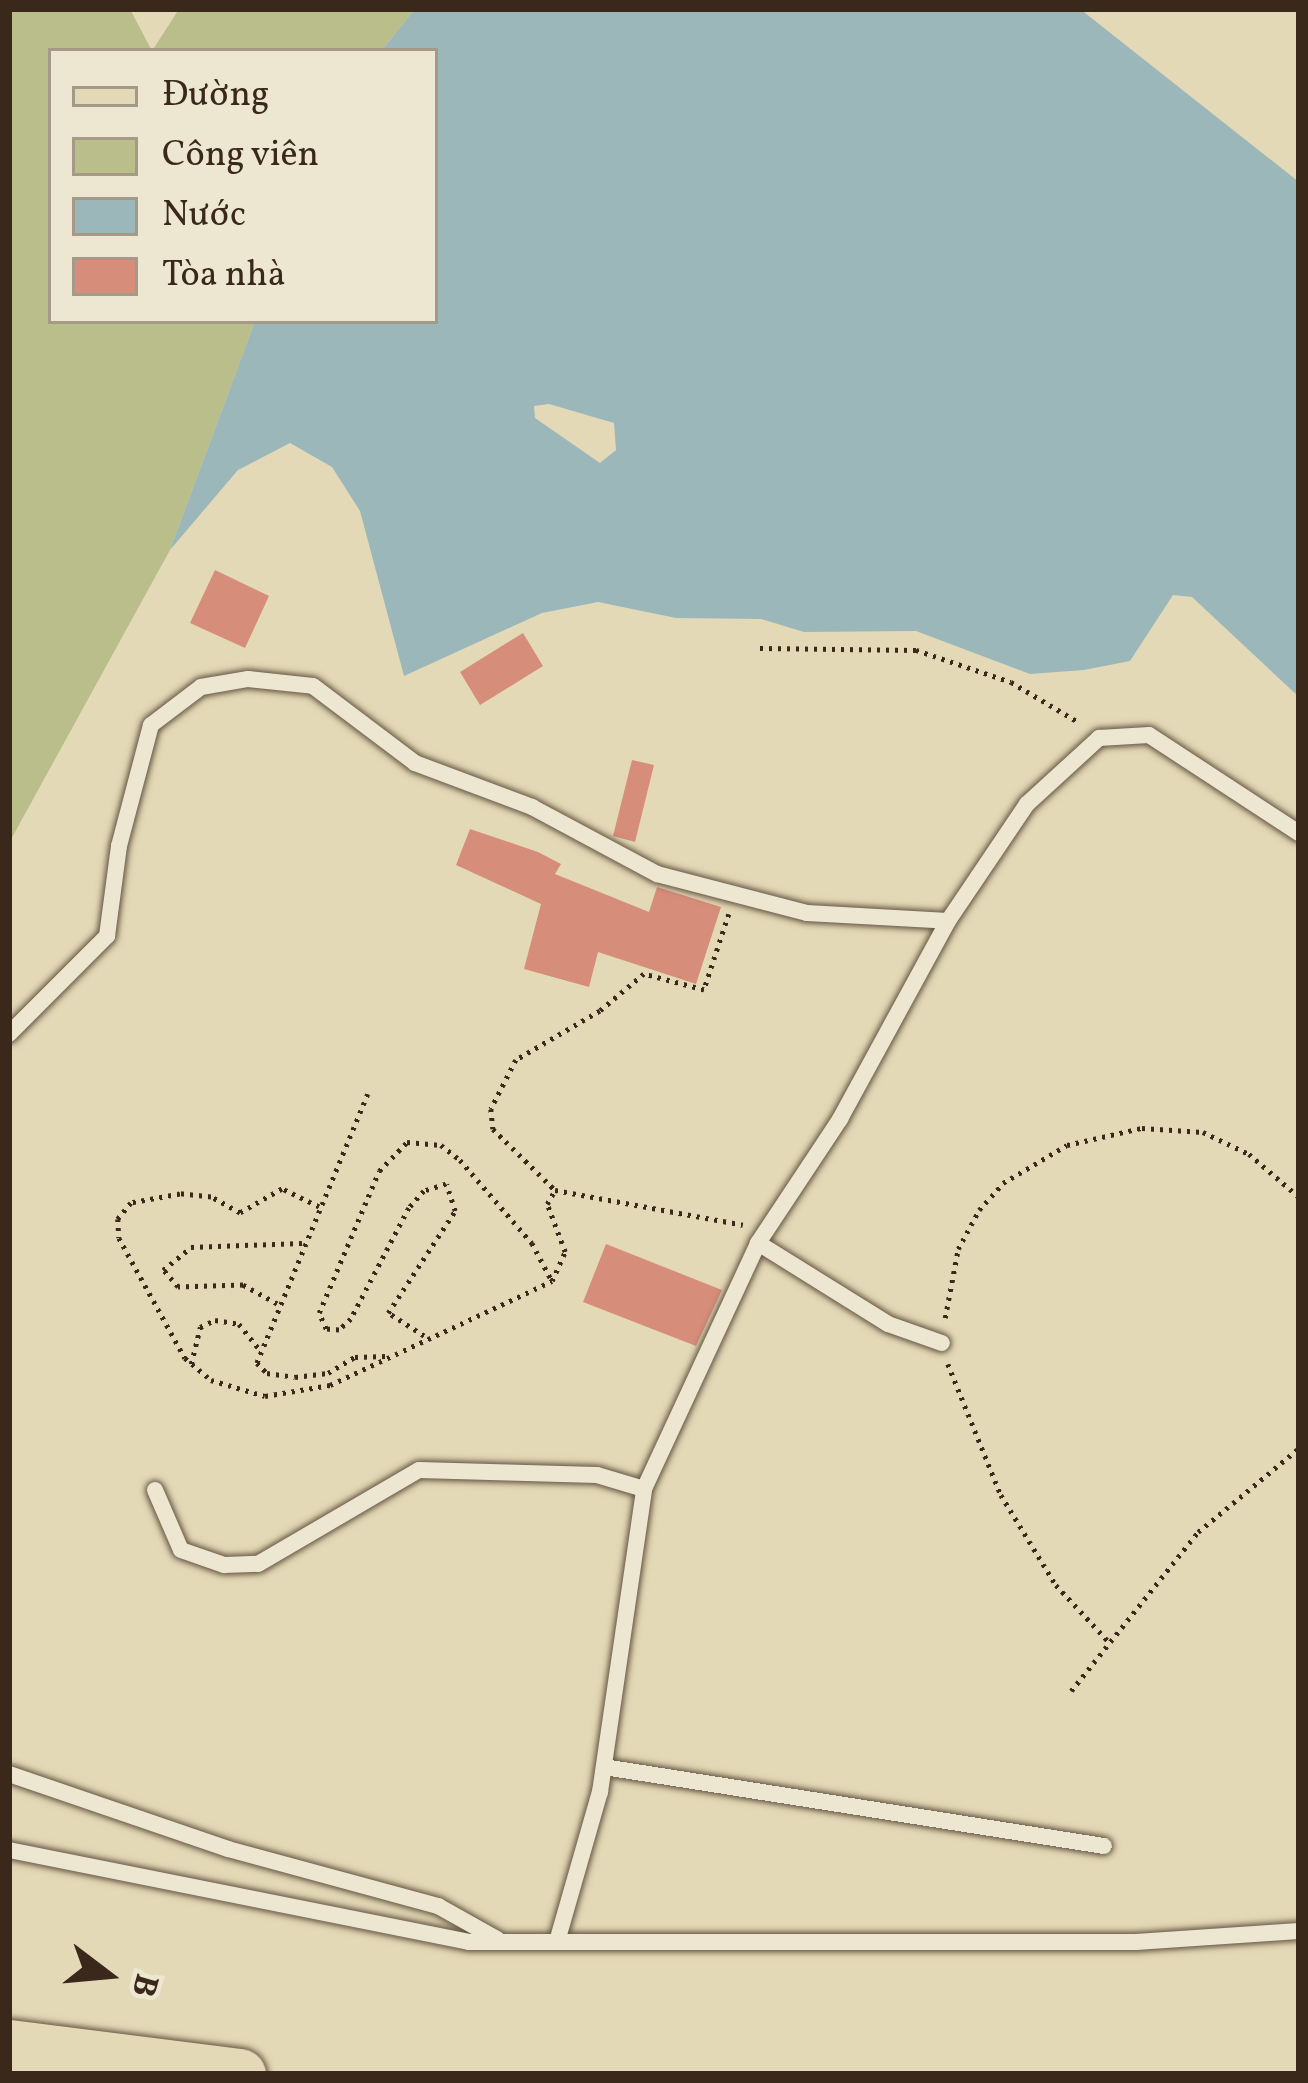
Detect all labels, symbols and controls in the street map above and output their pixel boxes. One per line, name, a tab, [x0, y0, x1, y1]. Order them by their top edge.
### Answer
legend	[48, 48, 438, 324]
text: Đường	[162, 71, 269, 121]
text: Công viên	[162, 131, 319, 181]
text: Nước	[162, 191, 246, 241]
text: Tòa nhà	[162, 251, 286, 301]
north arrow	[48, 1915, 168, 2035]
text: B	[117, 1968, 168, 2002]

